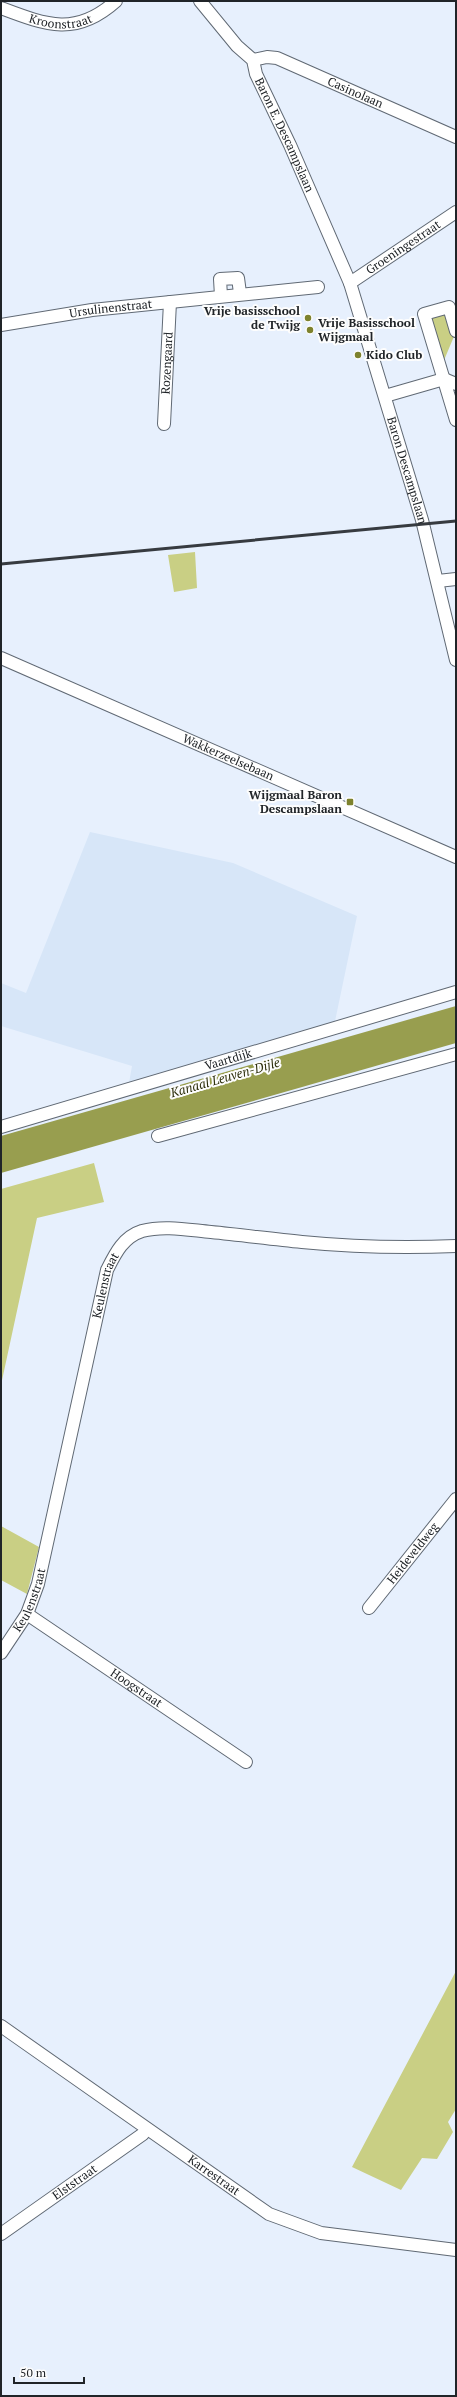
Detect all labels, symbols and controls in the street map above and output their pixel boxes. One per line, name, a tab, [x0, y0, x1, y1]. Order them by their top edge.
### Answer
street label: Kroonstraat	[27, 10, 95, 31]
street label: Casinolaan	[325, 73, 386, 111]
street label: Baron E. Descampslaan	[252, 75, 317, 194]
street label: Groeningestraat	[363, 216, 444, 277]
street label: Ursulinenstraat	[68, 296, 153, 321]
place label: Vrije basisschool de Twijg	[204, 303, 300, 332]
marker: Vrije basisschool de Twijg	[303, 313, 313, 323]
place label: Vrije Basisschool Wijgmaal	[318, 315, 415, 344]
marker: Vrije Basisschool Wijgmaal	[305, 325, 315, 335]
street label: Rozengaard	[157, 331, 176, 395]
place label: Kido Club	[366, 347, 422, 362]
marker: Kido Club	[353, 350, 363, 360]
street label: Baron Descampslaan	[384, 415, 431, 526]
street label: Wakkerzeelsebaan	[181, 730, 276, 783]
place label: Wijgmaal Baron Descampslaan	[249, 787, 342, 816]
marker: Wijgmaal Baron Descampslaan	[345, 797, 355, 807]
street label: Vaartdijk	[203, 1045, 254, 1073]
water label: Kanaal Leuven-Dijle	[167, 1053, 282, 1102]
street label: Keulenstraat	[89, 1249, 122, 1320]
street label: Heideveldweg	[383, 1519, 442, 1587]
street label: Keulenstraat	[9, 1566, 48, 1634]
street label: Hoogstraat	[108, 1665, 166, 1711]
street label: Karrestraat	[185, 2152, 243, 2199]
street label: Elststraat	[49, 2161, 100, 2203]
scale bar	[14, 2359, 84, 2385]
text: 50 m	[20, 2365, 47, 2380]

